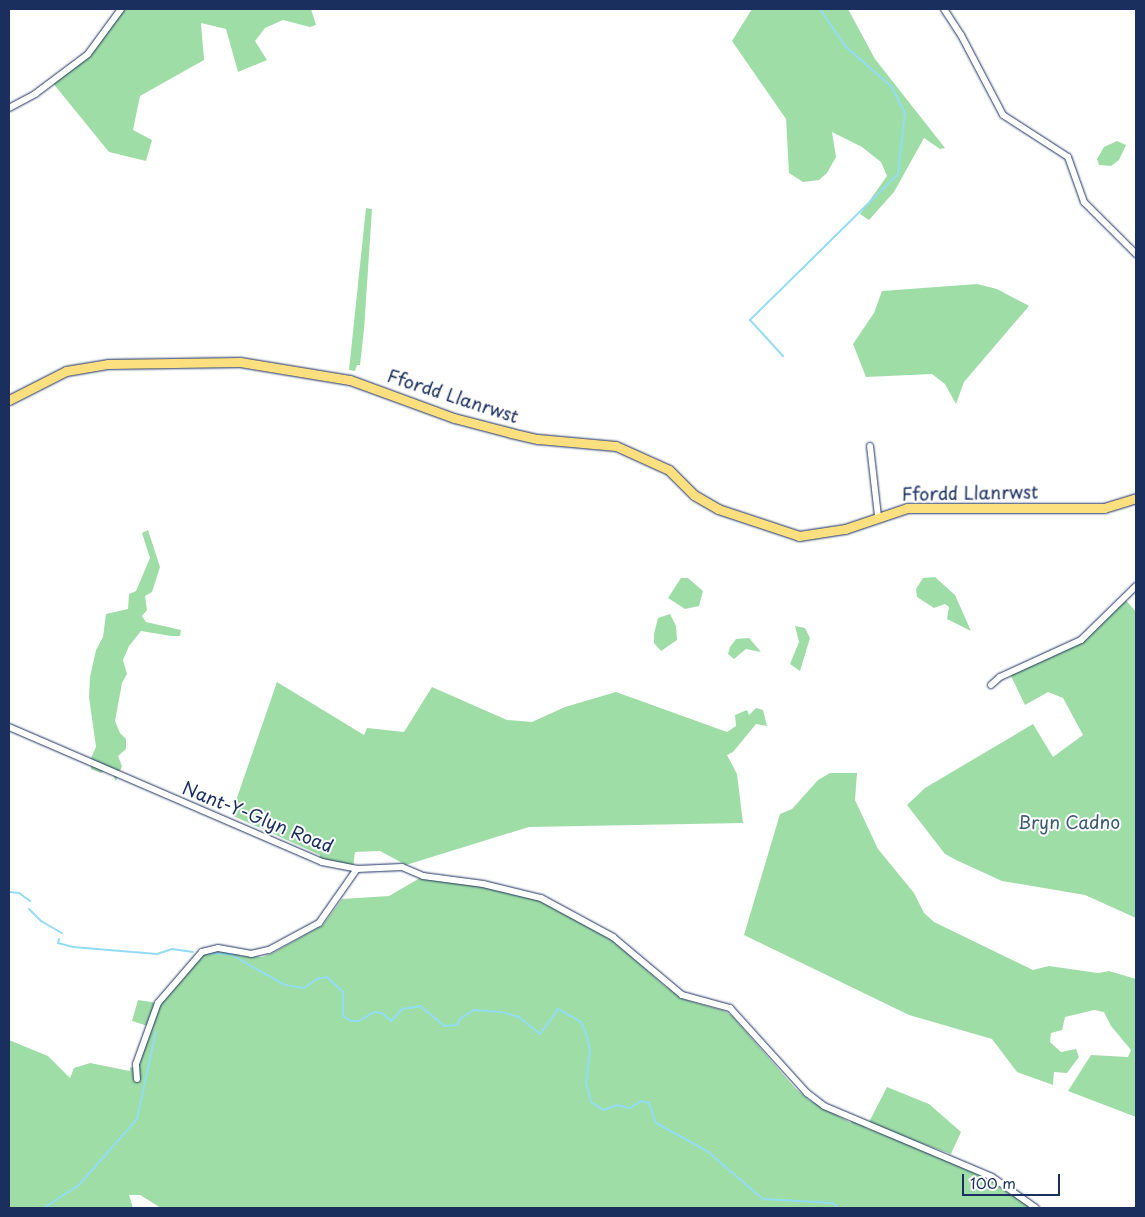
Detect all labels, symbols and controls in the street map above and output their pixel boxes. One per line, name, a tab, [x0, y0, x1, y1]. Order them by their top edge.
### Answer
street label: Ffordd Llanrwst	[384, 364, 522, 428]
street label: Ffordd Llanrwst	[901, 481, 1039, 505]
street label: Nant-Y-Glyn Road	[179, 777, 337, 857]
park label: Bryn Cadno	[1017, 811, 1121, 833]
scale bar	[965, 1164, 1062, 1196]
text: 100 m	[970, 1171, 1016, 1194]

